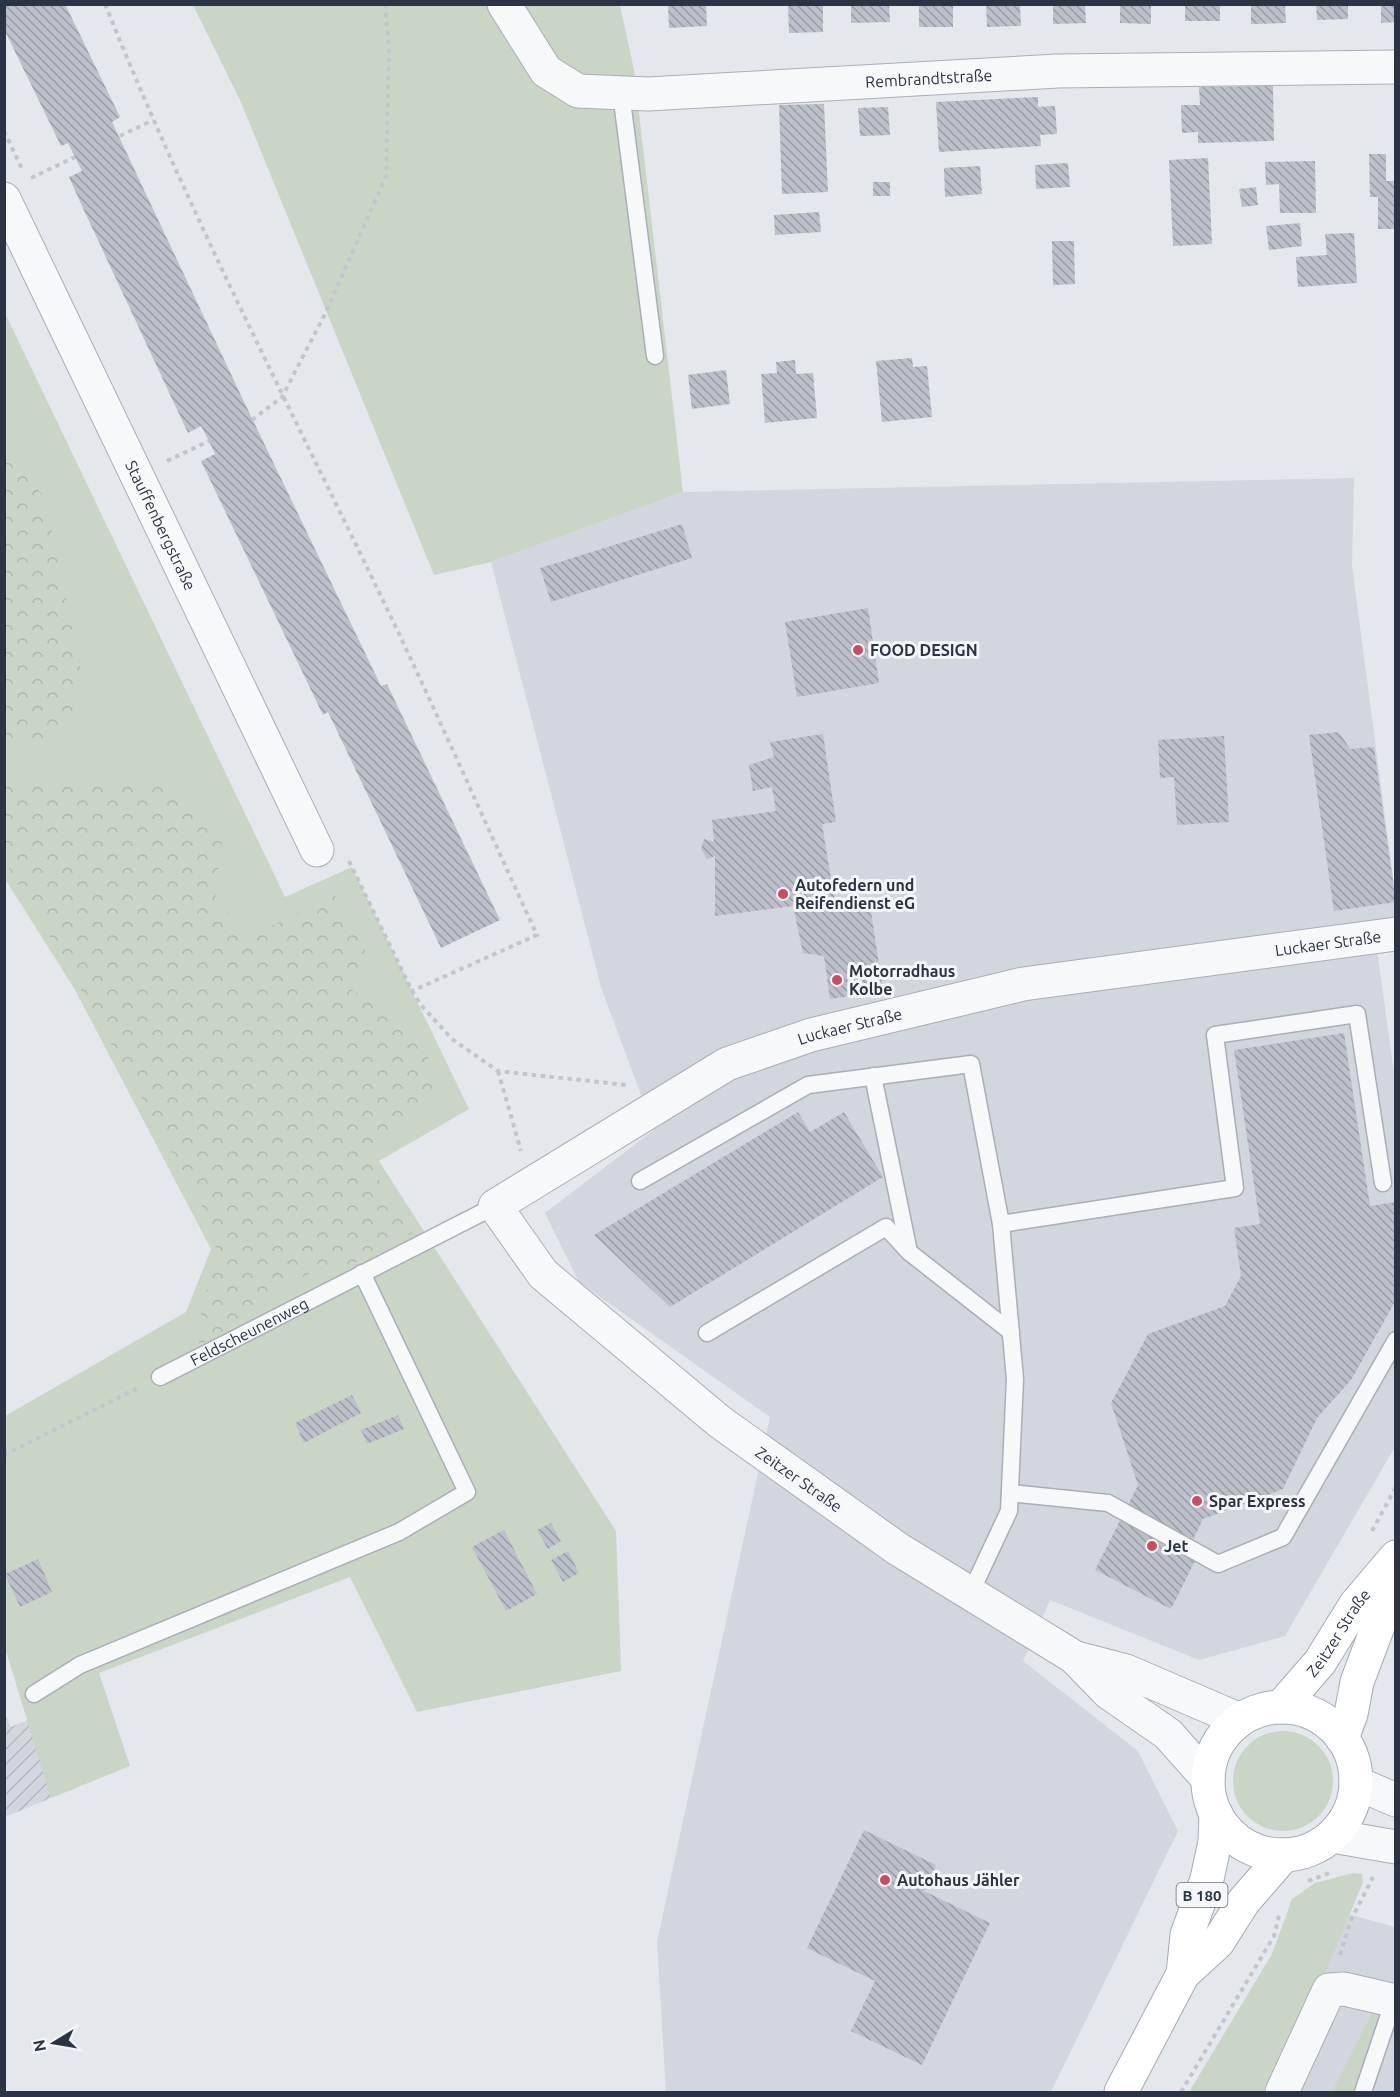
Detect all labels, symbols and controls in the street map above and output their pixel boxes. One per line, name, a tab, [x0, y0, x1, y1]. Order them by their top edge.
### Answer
street label: Rembrandtstraße	[865, 66, 993, 91]
street label: Stauffenbergstraße	[122, 457, 200, 593]
place label: FOOD DESIGN	[870, 641, 978, 659]
marker: FOOD DESIGN	[851, 643, 865, 657]
place label: Autofedern und Reifendienst eG	[795, 876, 915, 912]
marker: Autofedern und Reifendienst eG	[776, 887, 790, 901]
street label: Luckaer Straße	[1274, 927, 1382, 959]
place label: Motorradhaus Kolbe	[849, 962, 955, 998]
marker: Motorradhaus Kolbe	[830, 973, 844, 987]
street label: Luckaer Straße	[795, 1004, 904, 1048]
street label: Feldscheunenweg	[187, 1294, 311, 1369]
street label: Zeitzer Straße	[752, 1443, 846, 1515]
place label: Spar Express	[1209, 1492, 1306, 1510]
marker: Spar Express	[1190, 1494, 1204, 1508]
place label: Jet	[1164, 1537, 1189, 1555]
marker: Jet	[1145, 1539, 1159, 1553]
street label: Zeitzer Straße	[1303, 1585, 1374, 1680]
place label: Autohaus Jähler	[897, 1871, 1020, 1889]
marker: Autohaus Jähler	[878, 1873, 892, 1887]
road number: B 180	[1176, 1883, 1228, 1907]
north arrow	[24, 2013, 84, 2073]
text: N	[29, 2038, 49, 2053]

